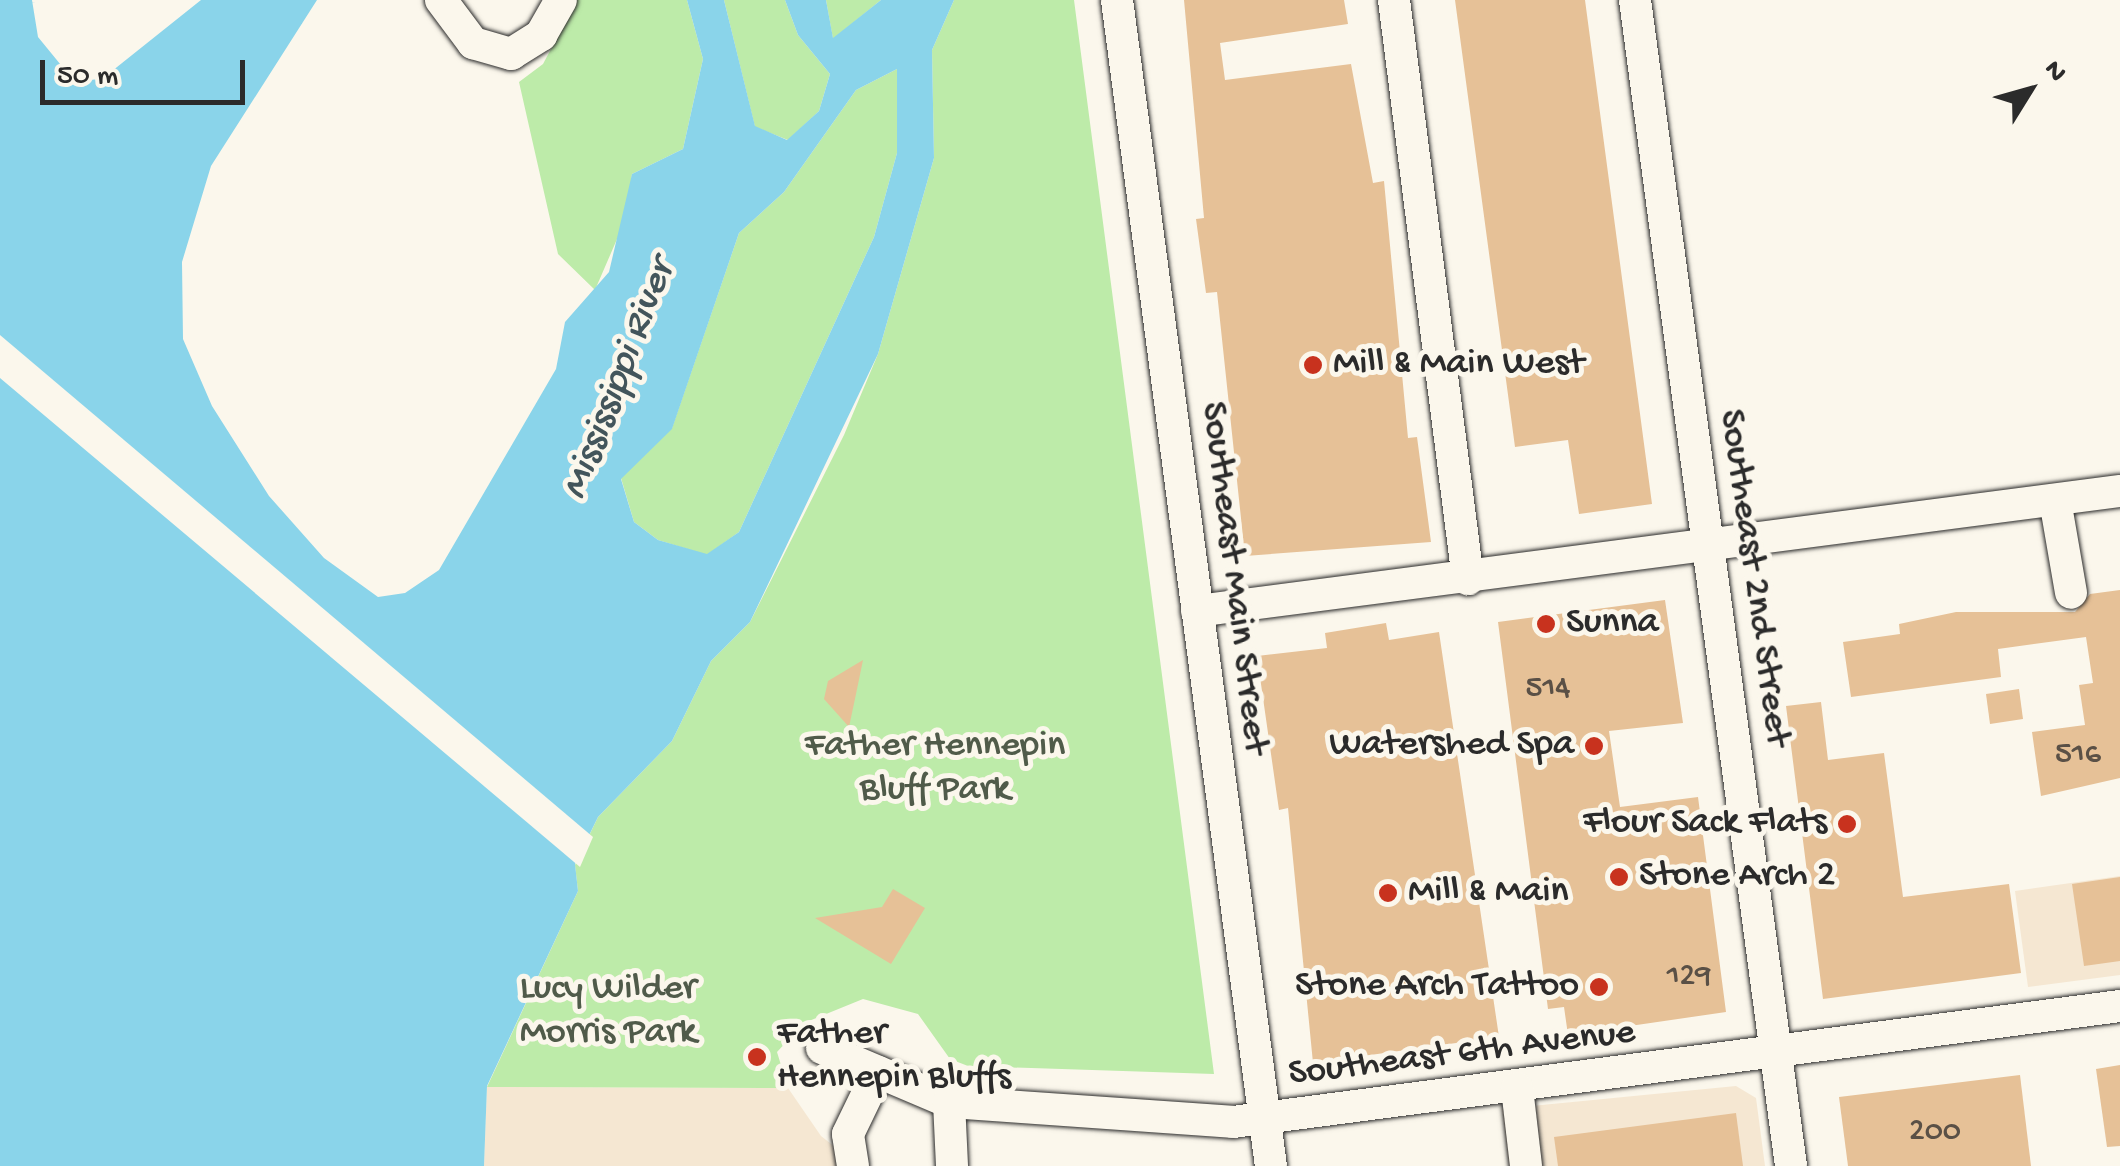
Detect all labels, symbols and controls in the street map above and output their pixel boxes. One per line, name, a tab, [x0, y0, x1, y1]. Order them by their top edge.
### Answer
scale bar	[45, 40, 250, 102]
north arrow	[1980, 40, 2080, 140]
text: N	[2036, 54, 2073, 89]
text: 50 m	[57, 60, 118, 95]
water label: Mississippi River	[552, 254, 688, 506]
place label: Mill & Main West	[1333, 342, 1584, 388]
marker: Mill & Main West	[1302, 354, 1324, 376]
street label: Southeast Main Street	[1189, 399, 1277, 757]
street label: Southeast 2nd Street	[1707, 407, 1799, 749]
place label: Sunna	[1566, 601, 1659, 647]
marker: Sunna	[1535, 613, 1557, 635]
house number: 514	[1526, 670, 1570, 708]
place label: Watershed Spa	[1329, 723, 1574, 769]
park label: Father Hennepin Bluff Park	[805, 724, 1065, 814]
marker: Watershed Spa	[1583, 735, 1605, 757]
house number: 516	[2055, 736, 2101, 774]
place label: Flour Sack Flats	[1583, 801, 1827, 847]
marker: Flour Sack Flats	[1836, 813, 1858, 835]
place label: Stone Arch 2	[1639, 854, 1835, 900]
marker: Stone Arch 2	[1608, 866, 1630, 888]
place label: Mill & Main	[1408, 870, 1569, 916]
marker: Mill & Main	[1377, 882, 1399, 904]
house number: 129	[1667, 958, 1711, 996]
place label: Stone Arch Tattoo	[1295, 964, 1579, 1010]
park label: Lucy Wilder Morris Park	[520, 967, 696, 1056]
marker: Stone Arch Tattoo	[1588, 976, 1610, 998]
street label: Southeast 6th Avenue	[1286, 1011, 1638, 1099]
place label: Father Hennepin Bluffs	[777, 1012, 1011, 1102]
marker: Father Hennepin Bluffs	[746, 1046, 768, 1068]
house number: 200	[1909, 1113, 1961, 1151]

